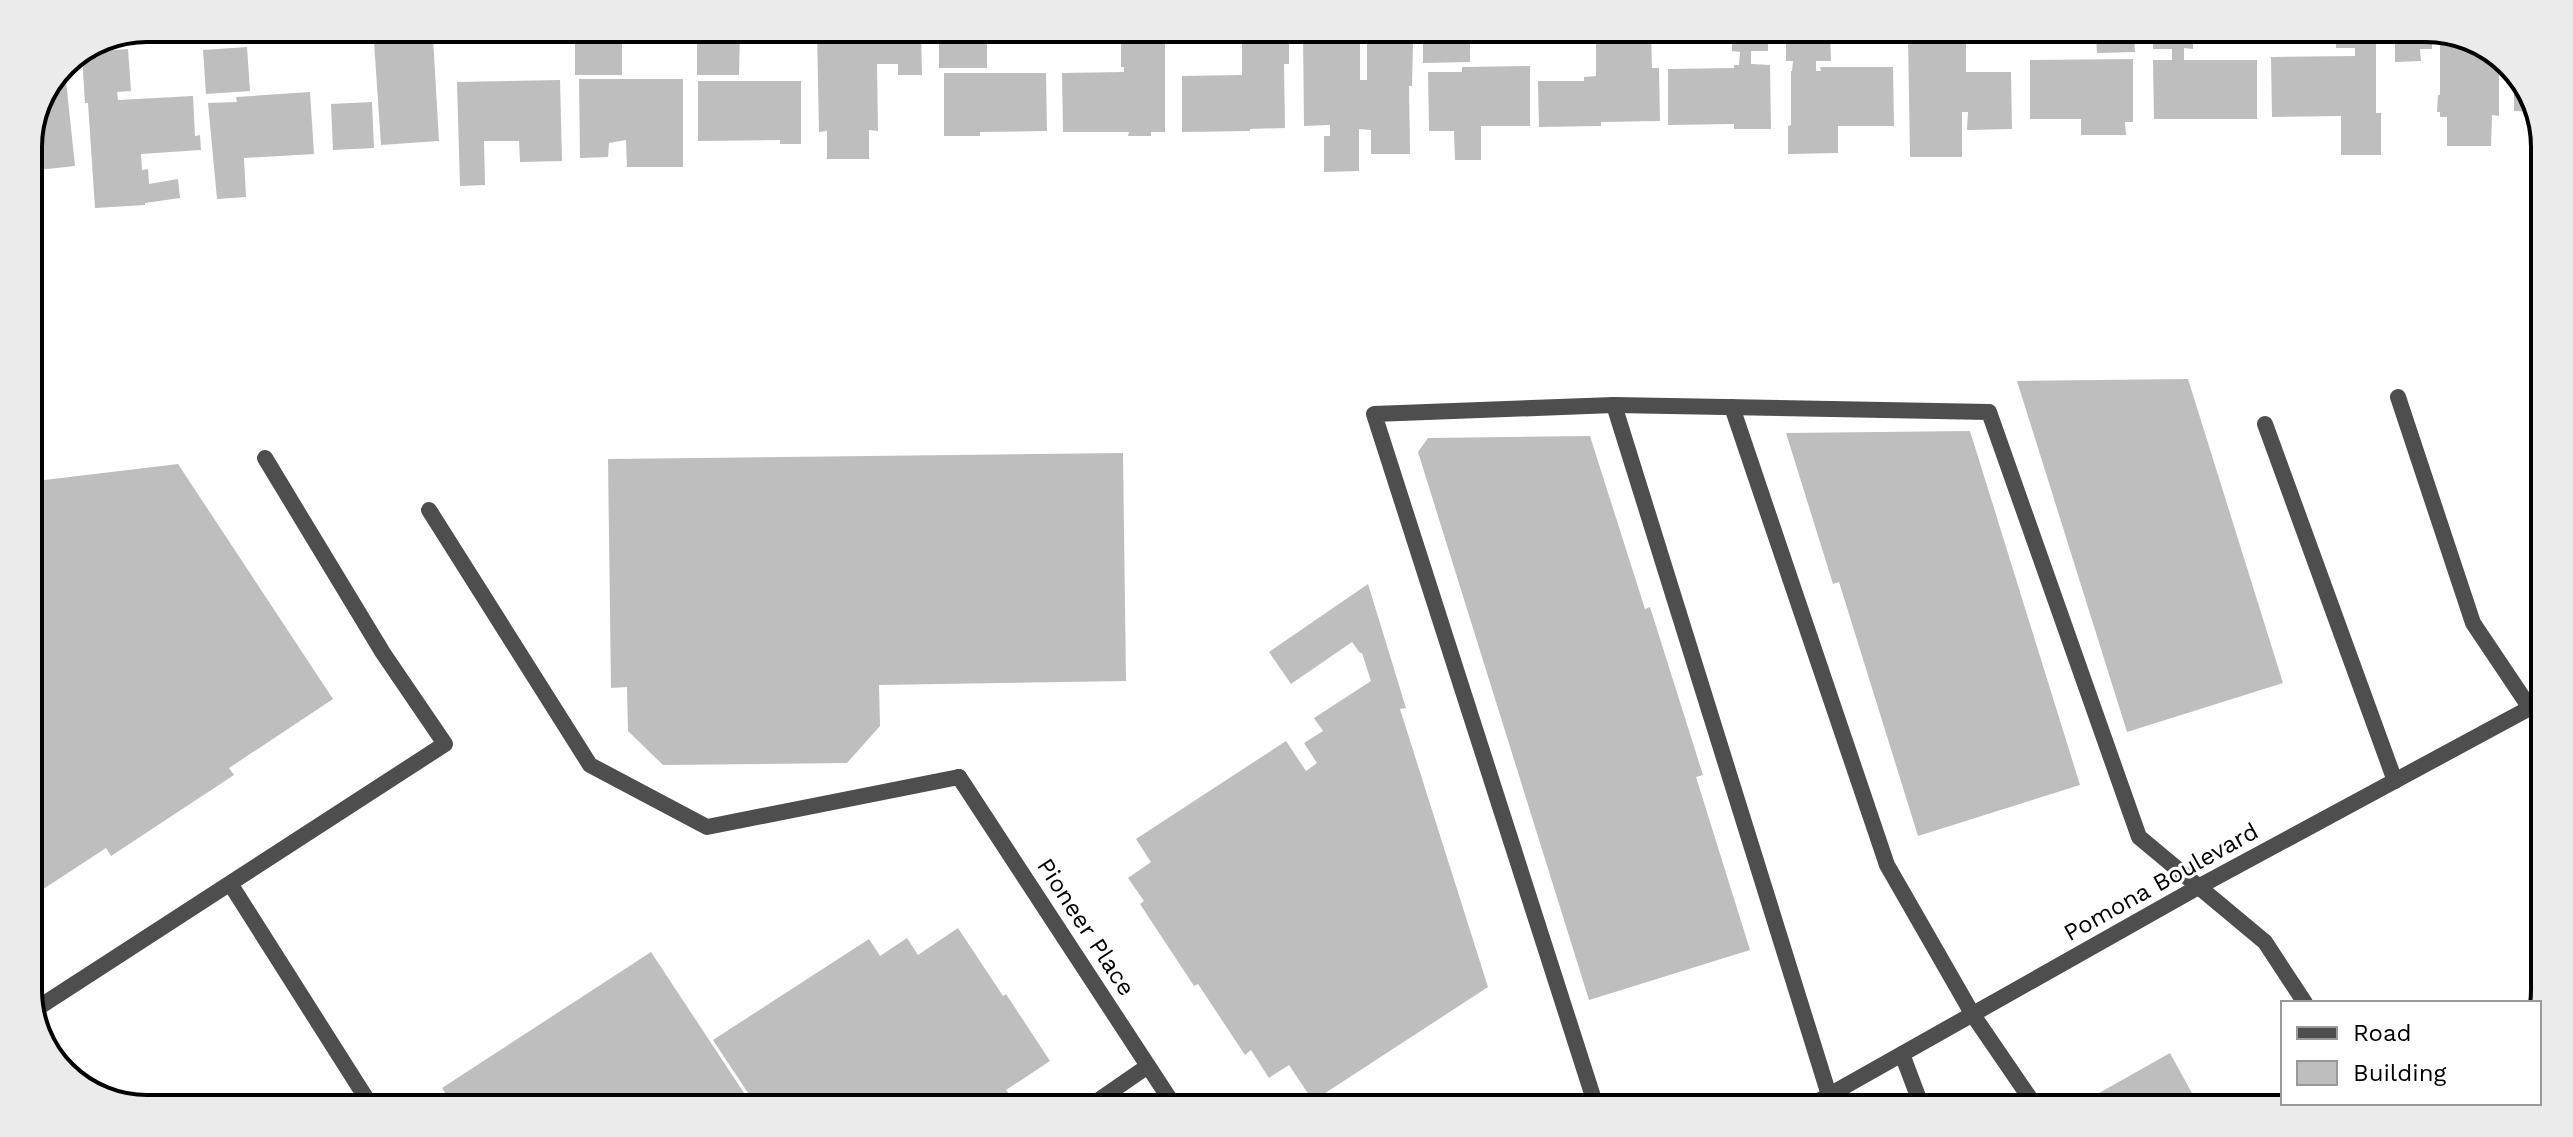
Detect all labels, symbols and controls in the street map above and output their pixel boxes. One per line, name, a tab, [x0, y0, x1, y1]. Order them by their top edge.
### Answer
street label: Pomona Boulevard	[2059, 817, 2263, 947]
street label: Pioneer Place	[1031, 853, 1141, 1001]
legend	[2281, 1001, 2541, 1105]
text: Road	[2353, 1019, 2412, 1047]
text: Building	[2353, 1059, 2446, 1087]

